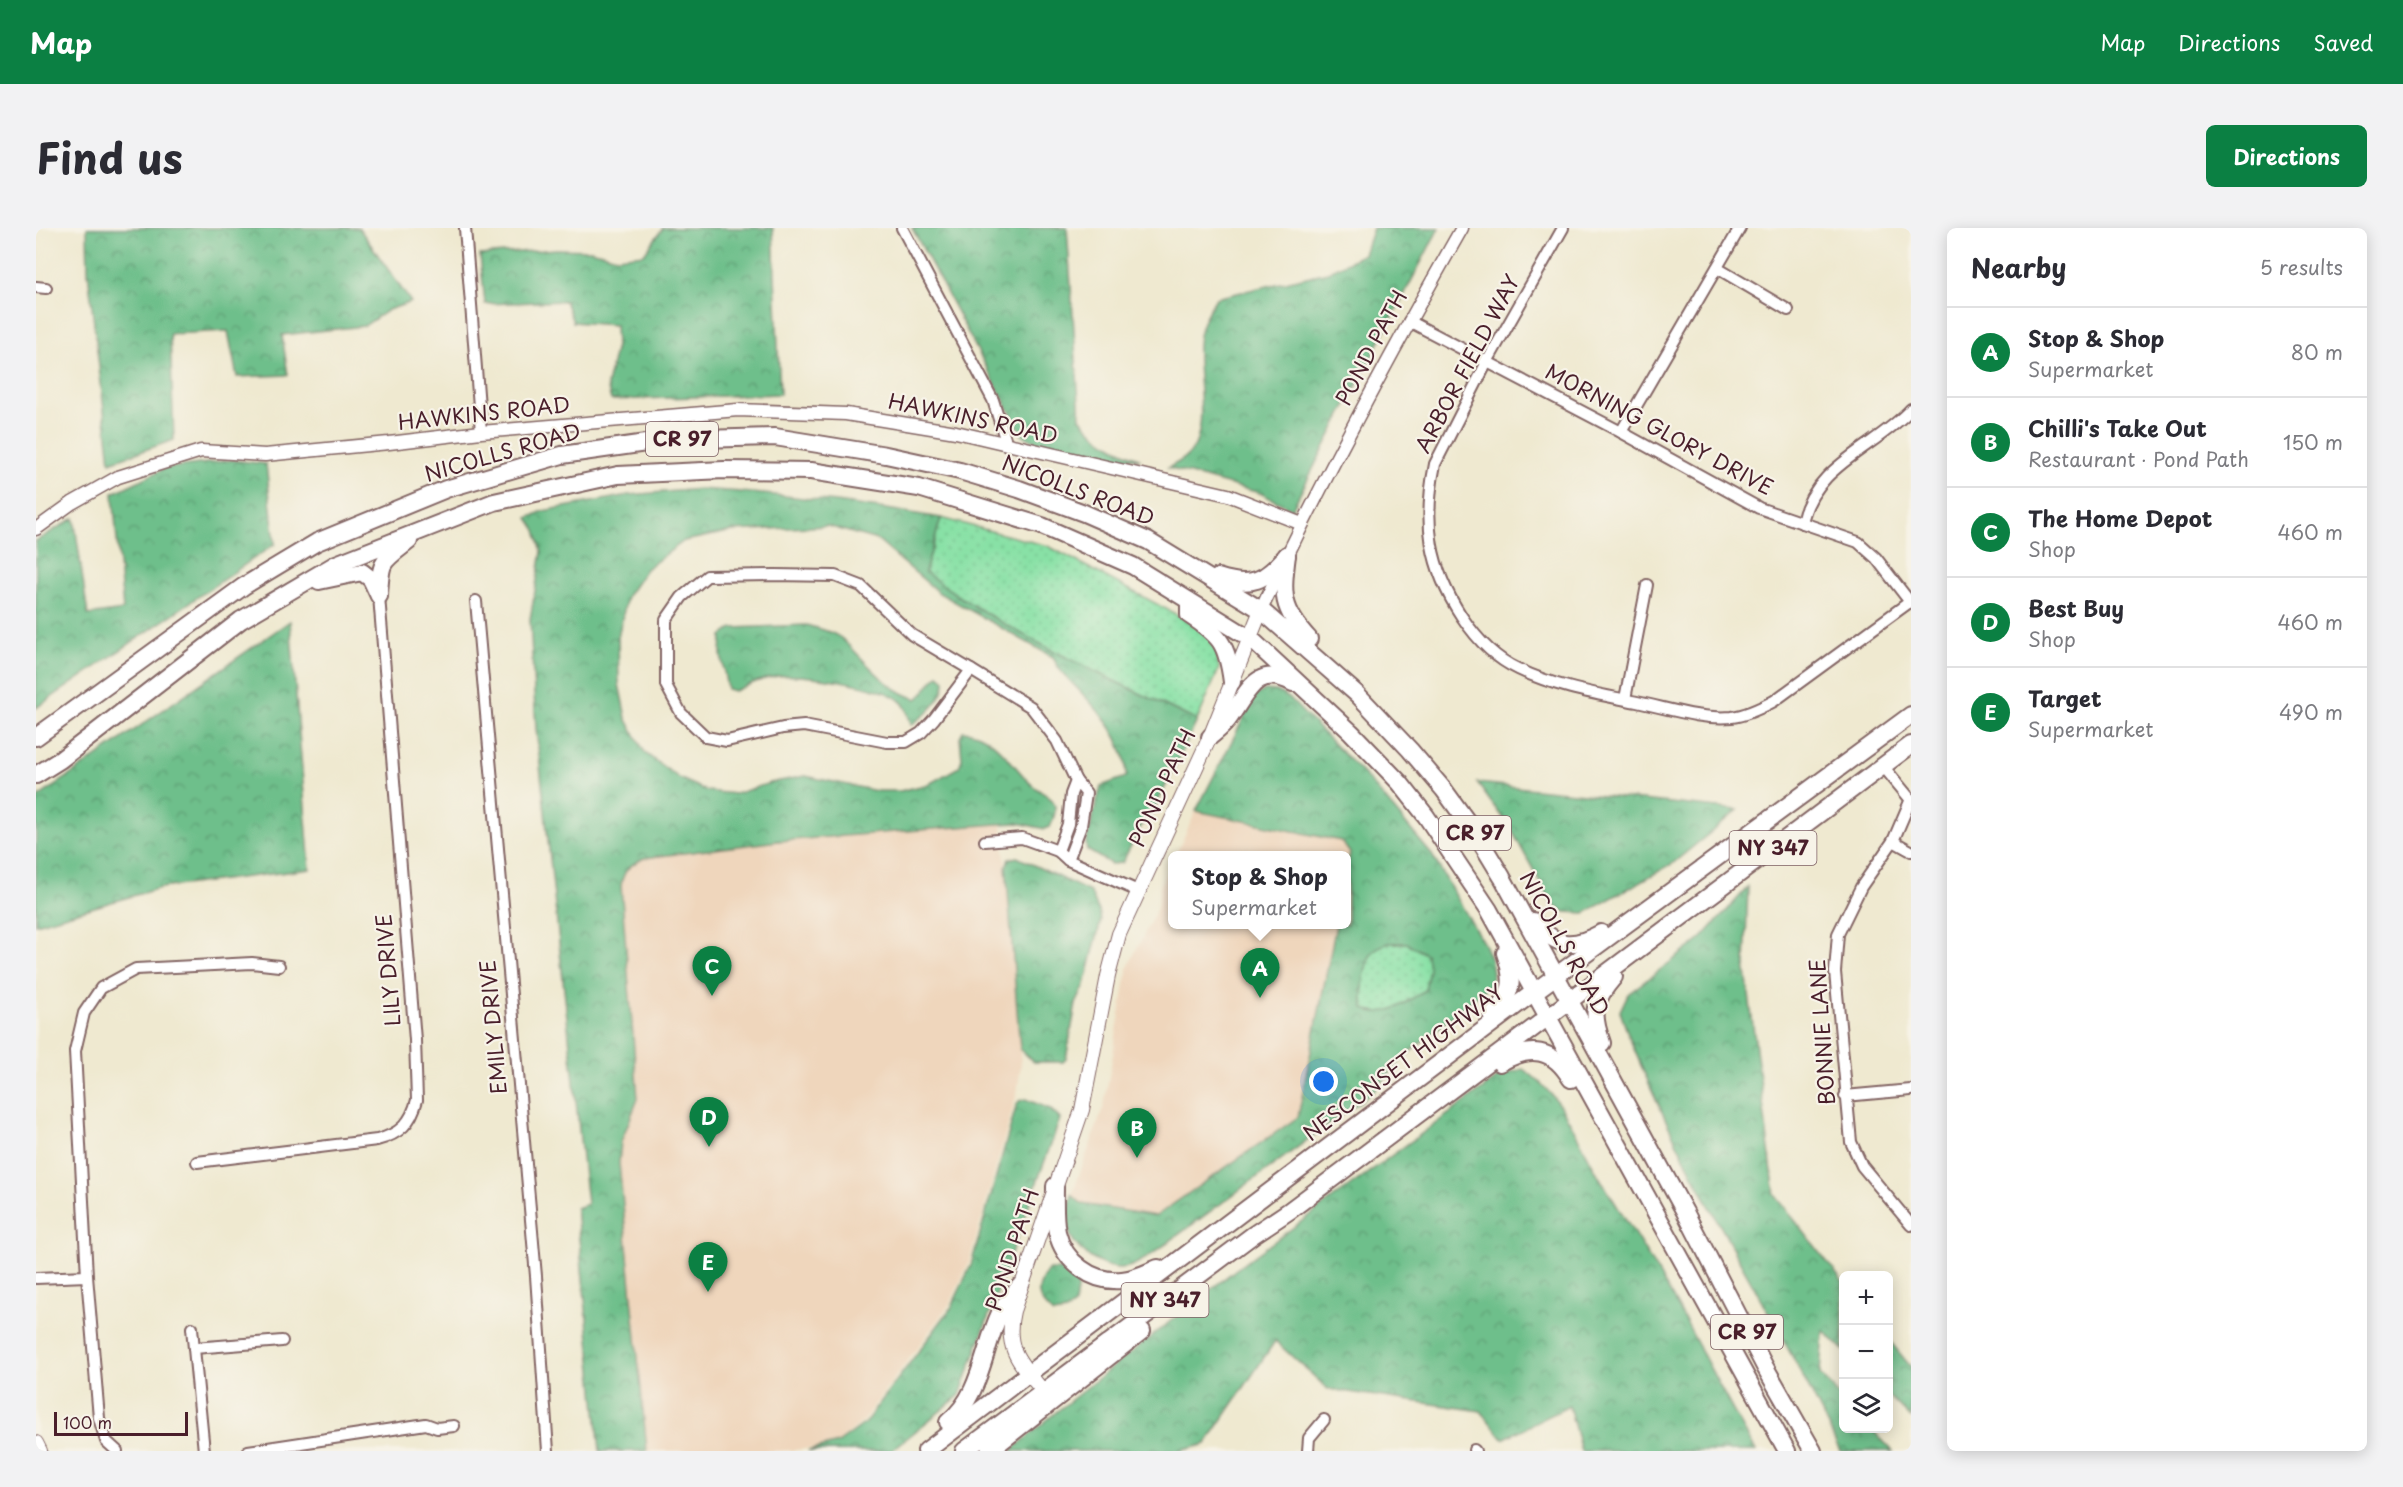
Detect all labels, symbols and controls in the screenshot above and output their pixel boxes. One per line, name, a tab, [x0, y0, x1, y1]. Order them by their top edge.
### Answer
text: Map	[30, 21, 92, 64]
text: Map	[2100, 26, 2145, 58]
text: Directions	[2178, 26, 2280, 58]
text: Saved	[2313, 26, 2373, 58]
text: Find us	[36, 125, 183, 188]
button: Directions	[2206, 125, 2367, 187]
text: Nearby	[1971, 248, 2066, 287]
text: 5 results	[2260, 252, 2343, 282]
street label: ARBOR FIELD WAY	[1406, 268, 1527, 458]
street label: POND PATH	[1326, 284, 1414, 411]
text: Stop & Shop	[2028, 321, 2164, 354]
text: A	[1983, 337, 1998, 367]
text: 80 m	[2291, 337, 2343, 367]
street label: MORNING GLORY DRIVE	[1540, 354, 1780, 502]
text: Supermarket	[2028, 354, 2154, 384]
street label: HAWKINS ROAD	[886, 383, 1061, 451]
street label: HAWKINS ROAD	[396, 387, 571, 437]
text: Chilli's Take Out	[2028, 411, 2207, 444]
street label: NICOLLS ROAD	[421, 414, 584, 489]
road number: CR 97	[646, 422, 718, 456]
text: B	[1984, 427, 1997, 457]
text: 150 m	[2283, 427, 2343, 457]
text: Restaurant · Pond Path	[2028, 444, 2249, 474]
street label: NICOLLS ROAD	[998, 445, 1160, 533]
text: The Home Depot	[2028, 501, 2212, 534]
text: C	[1983, 517, 1998, 547]
text: 460 m	[2277, 517, 2343, 547]
text: Shop	[2028, 534, 2076, 564]
text: Best Buy	[2028, 591, 2124, 624]
text: D	[1983, 607, 1998, 637]
text: 460 m	[2277, 607, 2343, 637]
text: Shop	[2028, 624, 2076, 654]
text: Target	[2028, 681, 2101, 714]
text: E	[1984, 697, 1997, 727]
text: 490 m	[2279, 697, 2343, 727]
text: Supermarket	[2028, 714, 2154, 744]
street label: POND PATH	[1120, 723, 1202, 851]
road number: CR 97	[1439, 816, 1511, 850]
road number: NY 347	[1730, 831, 1816, 865]
popup	[1168, 851, 1351, 929]
text: Stop & Shop	[1191, 859, 1328, 892]
street label: NICOLLS ROAD	[1513, 865, 1619, 1021]
text: Supermarket	[1191, 892, 1317, 922]
street label: LILY DRIVE	[366, 913, 408, 1028]
pin: C	[692, 946, 732, 996]
pin: A	[1240, 948, 1280, 998]
street label: BONNIE LANE	[1800, 958, 1842, 1107]
street label: EMILY DRIVE	[470, 959, 514, 1096]
street label: NESCONSET HIGHWAY	[1296, 975, 1510, 1148]
your location	[1309, 1067, 1338, 1096]
pin: D	[690, 1098, 728, 1147]
pin: B	[1118, 1108, 1156, 1158]
street label: POND PATH	[976, 1184, 1046, 1315]
pin: E	[688, 1242, 728, 1292]
map controls	[1839, 1271, 1893, 1433]
button: +	[1839, 1271, 1893, 1325]
road number: NY 347	[1122, 1283, 1208, 1317]
road number: CR 97	[1711, 1315, 1783, 1349]
button: −	[1839, 1325, 1893, 1379]
button: layers	[1839, 1379, 1893, 1433]
scale bar	[54, 1409, 188, 1436]
text: 100 m	[63, 1410, 112, 1434]

